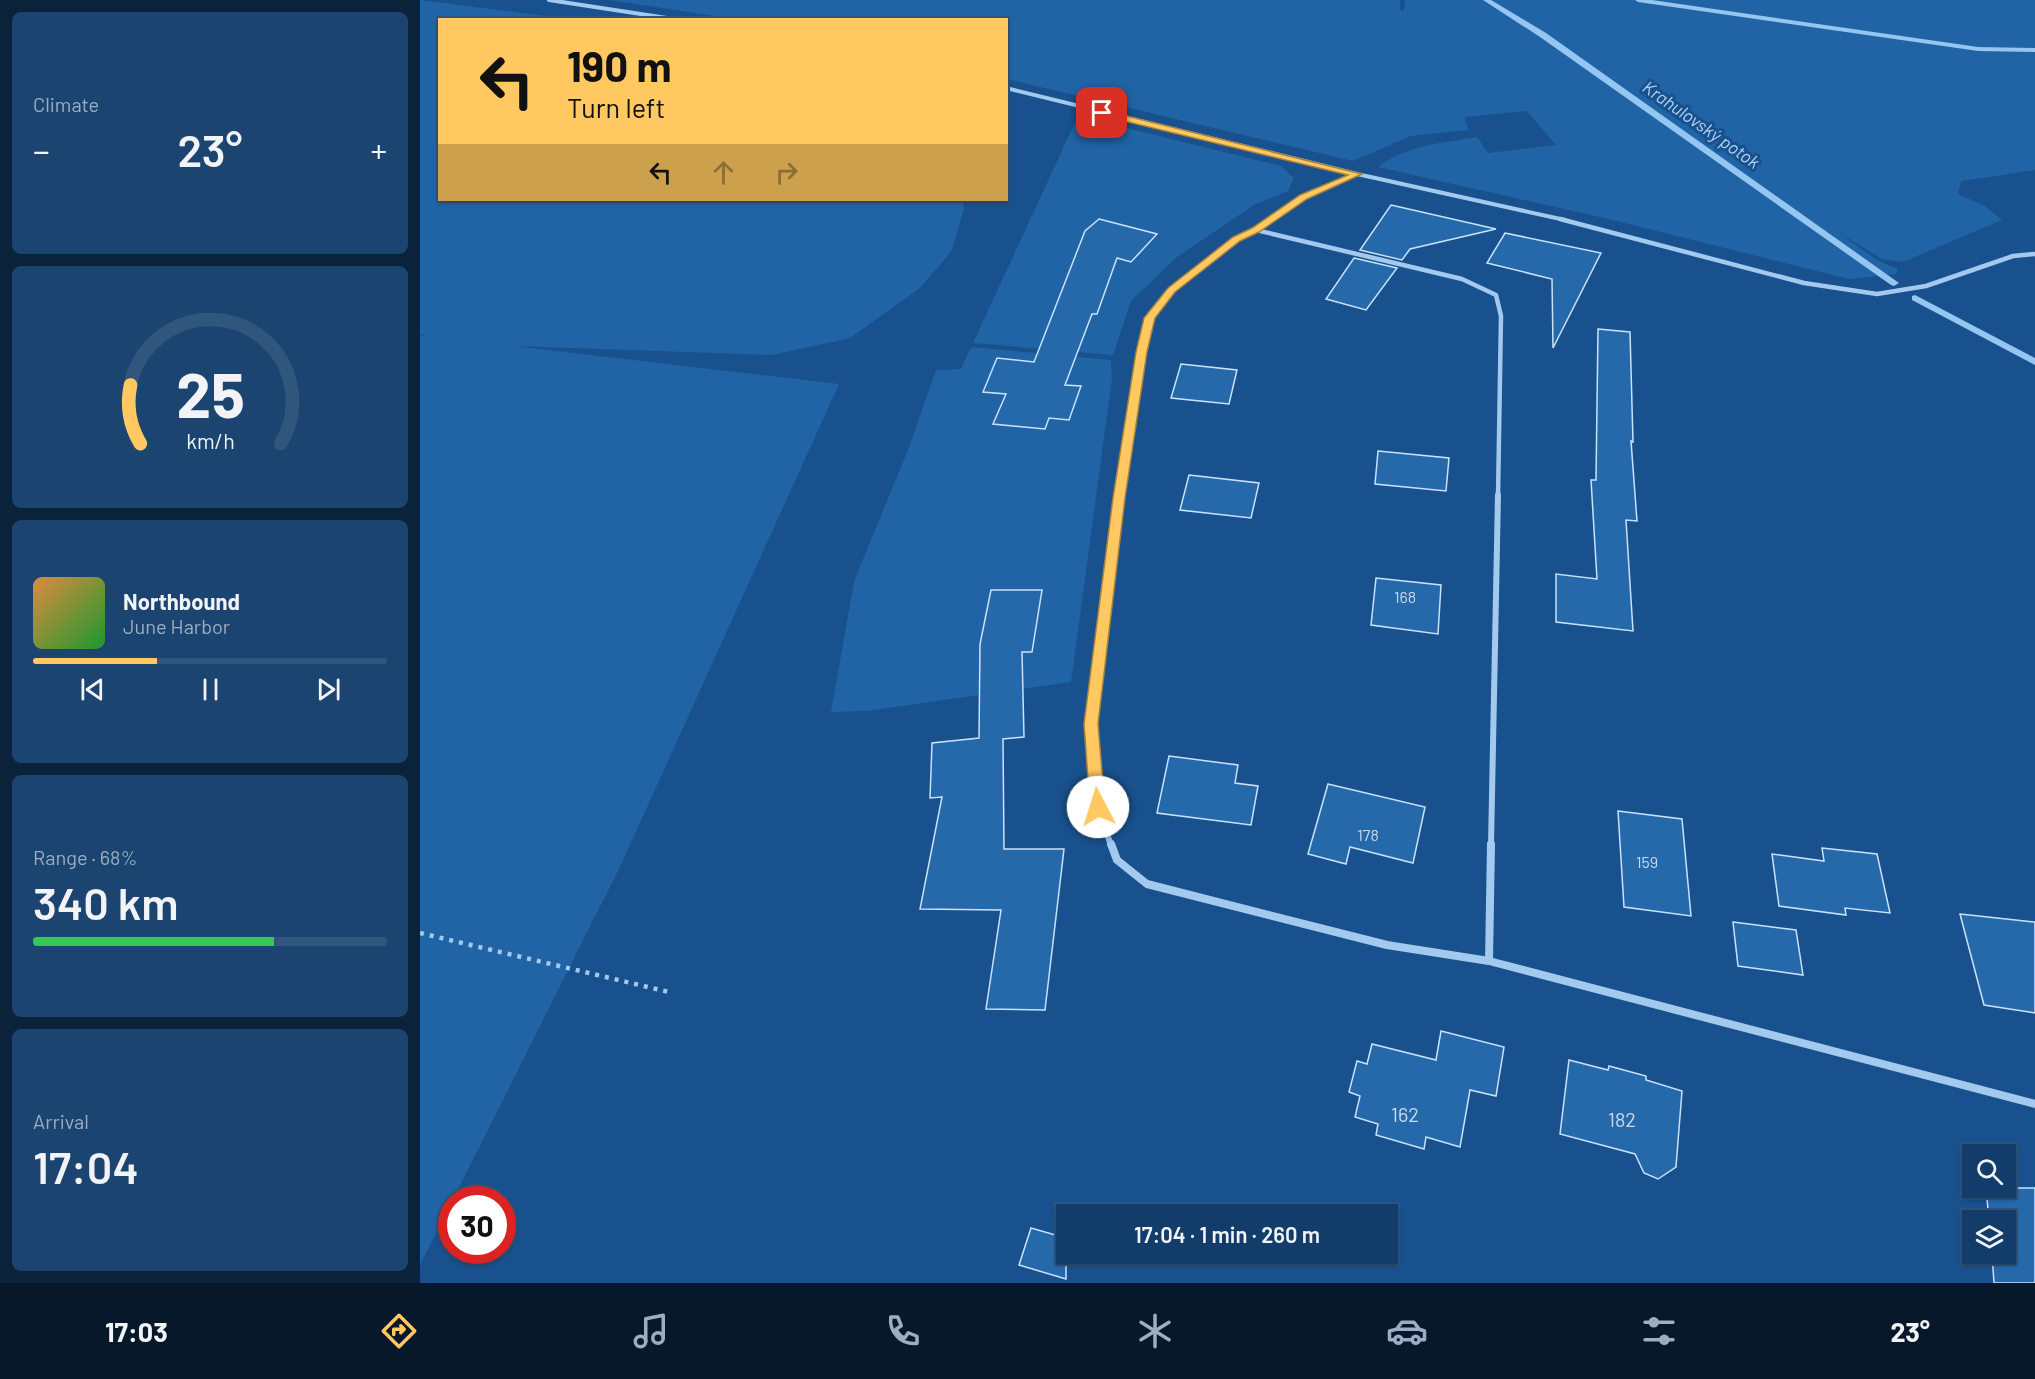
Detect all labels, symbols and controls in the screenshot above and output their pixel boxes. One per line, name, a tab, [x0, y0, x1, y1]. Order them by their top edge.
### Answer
text: 190 m	[567, 40, 672, 90]
icon: left	[468, 42, 546, 120]
water label: Krahulovský potok	[1639, 76, 1765, 173]
pin	[1076, 87, 1127, 138]
text: Turn left	[567, 91, 665, 123]
text: Climate	[33, 92, 99, 116]
icon: arrive	[1085, 96, 1118, 129]
text: 23°	[177, 122, 243, 176]
text: −	[33, 130, 50, 170]
text: +	[371, 130, 387, 170]
icon: left	[644, 156, 677, 189]
icon: ahead	[707, 156, 740, 189]
icon: right	[770, 156, 803, 189]
text: 25	[176, 356, 244, 430]
text: km/h	[186, 429, 234, 454]
house number: 168	[1394, 587, 1416, 606]
text: Northbound	[123, 588, 240, 614]
text: June Harbor	[123, 614, 230, 638]
icon: previous	[76, 673, 109, 706]
icon: pause	[194, 673, 227, 706]
icon: next	[312, 673, 345, 706]
position arrow	[1066, 775, 1130, 839]
house number: 178	[1357, 825, 1379, 844]
text: Range · 68%	[33, 845, 137, 869]
house number: 159	[1636, 852, 1658, 871]
text: 340 km	[33, 875, 179, 929]
house number: 162	[1391, 1102, 1419, 1126]
house number: 182	[1608, 1107, 1636, 1131]
text: Arrival	[33, 1109, 89, 1133]
text: 17:04	[33, 1139, 139, 1193]
map controls	[1962, 1144, 2016, 1264]
button: search	[1962, 1144, 2016, 1198]
speed limit sign: 30	[438, 1186, 516, 1264]
button: layers	[1962, 1210, 2016, 1264]
text: 17:04 · 1 min · 260 m	[1134, 1221, 1320, 1247]
icon: directions	[378, 1310, 420, 1352]
icon: music	[630, 1310, 672, 1352]
icon: phone	[882, 1310, 924, 1352]
icon: climate	[1134, 1310, 1176, 1352]
icon: car	[1386, 1310, 1428, 1352]
icon: filters	[1638, 1310, 1680, 1352]
text: 17:03	[105, 1315, 168, 1347]
text: 23°	[1890, 1315, 1930, 1347]

